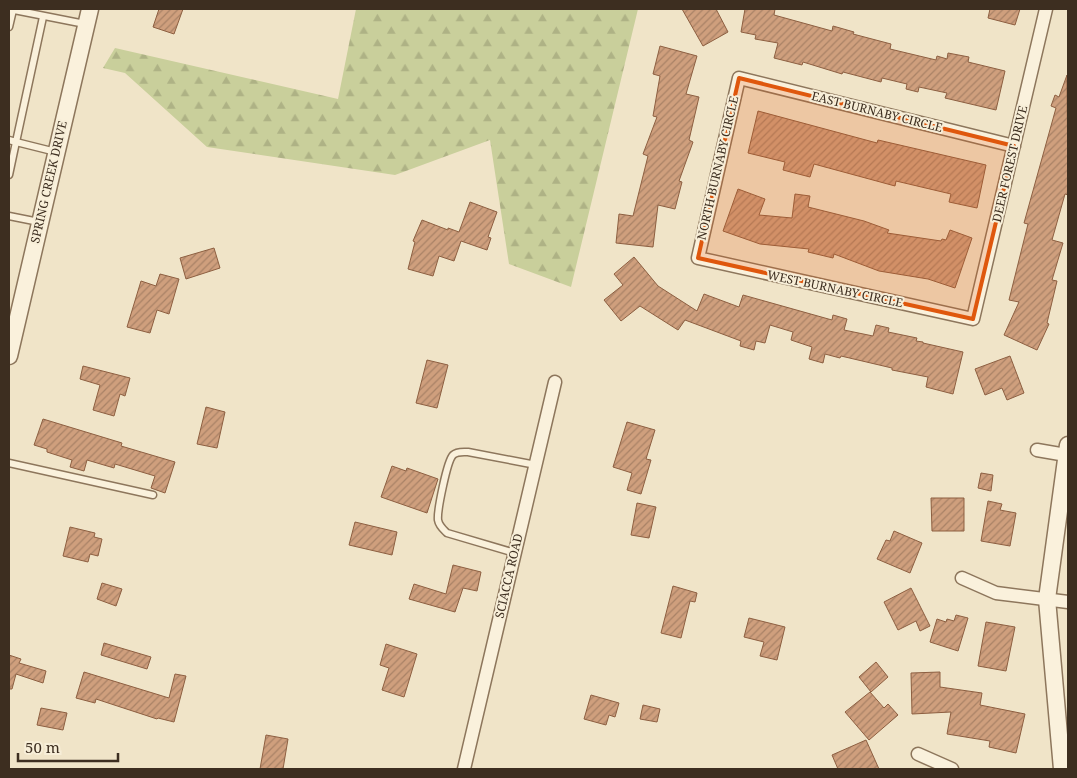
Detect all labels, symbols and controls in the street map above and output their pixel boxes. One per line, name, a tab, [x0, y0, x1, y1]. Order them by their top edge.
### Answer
street label: EAST BURNABY CIRCLE	[810, 87, 944, 136]
street label: NORTH BURNABY CIRCLE	[693, 94, 742, 242]
street label: DEER FOREST DRIVE	[988, 104, 1031, 224]
street label: SPRING CREEK DRIVE	[26, 119, 71, 245]
street label: WEST BURNABY CIRCLE	[766, 266, 905, 311]
street label: SCIACCA ROAD	[491, 532, 527, 620]
scale bar	[18, 730, 118, 762]
text: 50 m	[25, 737, 60, 757]

